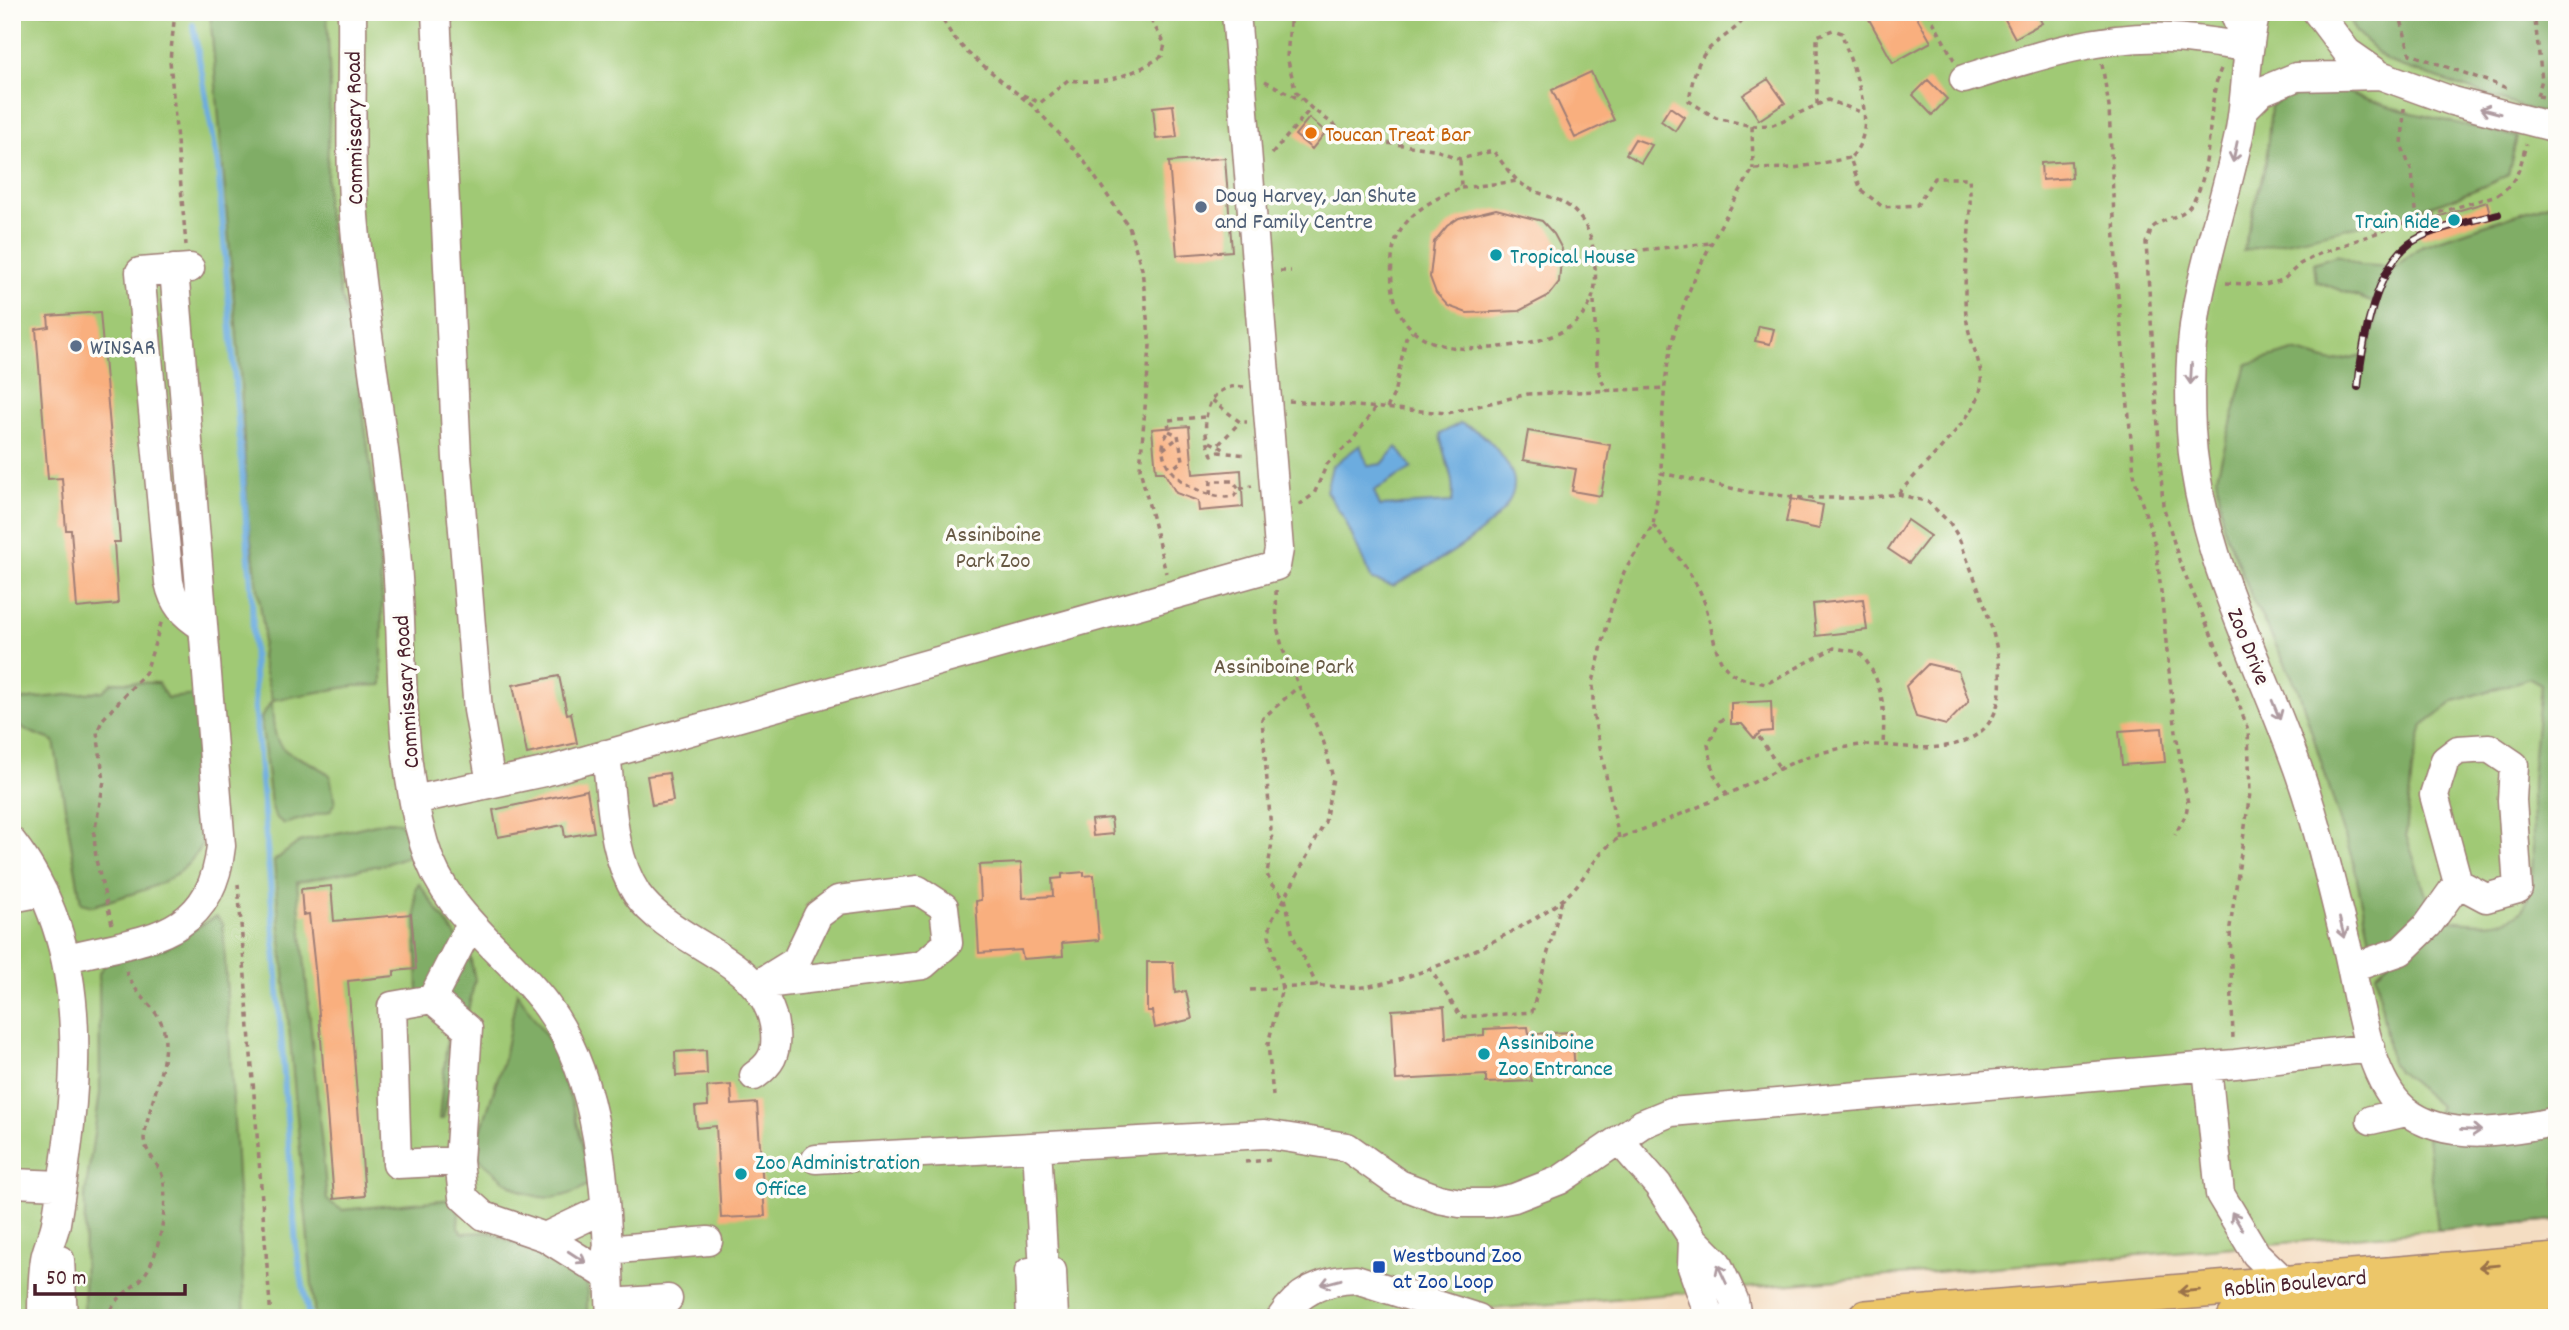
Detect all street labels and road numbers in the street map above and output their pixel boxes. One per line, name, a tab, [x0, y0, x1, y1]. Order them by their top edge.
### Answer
street label: Commissary Road	[339, 51, 374, 205]
street label: Zoo Drive	[2216, 604, 2277, 691]
street label: Commissary Road	[387, 614, 430, 770]
street label: Roblin Boulevard	[2222, 1263, 2368, 1308]

